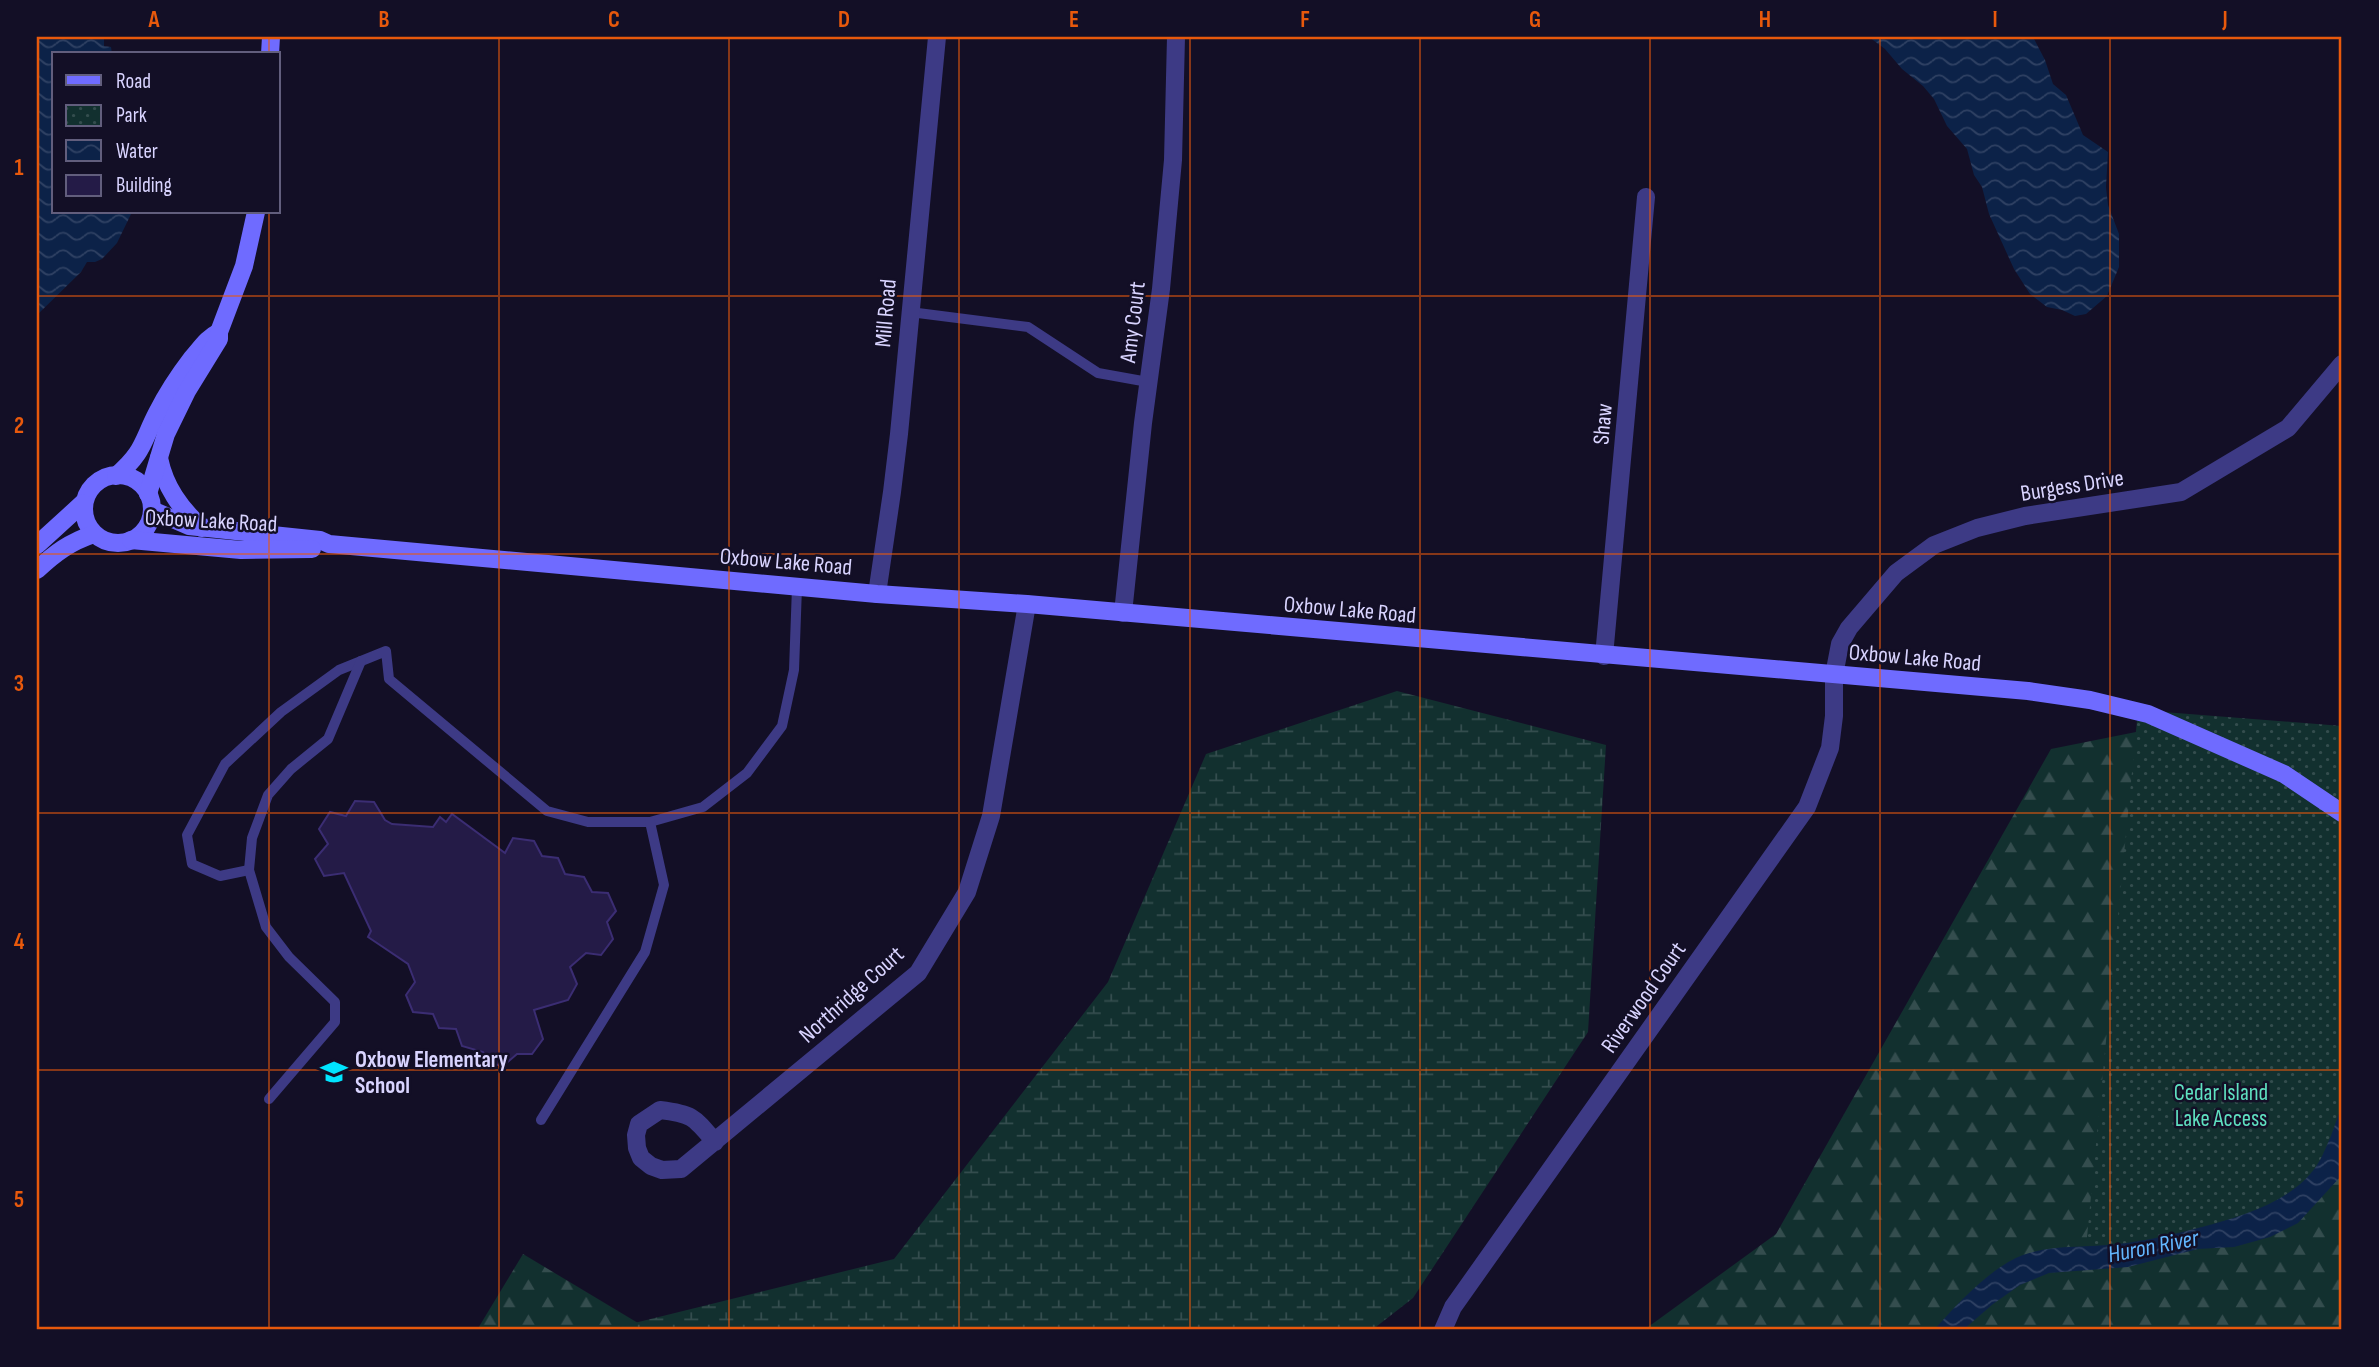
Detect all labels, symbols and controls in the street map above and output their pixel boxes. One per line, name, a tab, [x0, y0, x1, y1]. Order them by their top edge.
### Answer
text: A	[148, 6, 161, 34]
text: B	[379, 6, 390, 34]
text: C	[608, 6, 620, 34]
text: D	[838, 6, 850, 34]
text: E	[1069, 6, 1079, 34]
text: F	[1300, 6, 1310, 34]
text: G	[1529, 6, 1541, 34]
text: H	[1759, 6, 1771, 34]
text: I	[1992, 6, 1998, 34]
text: J	[2221, 6, 2228, 34]
legend	[52, 52, 280, 214]
text: Road	[116, 69, 151, 94]
text: Park	[116, 103, 147, 128]
text: Water	[116, 139, 158, 164]
text: 1	[14, 154, 24, 182]
text: Building	[116, 173, 172, 198]
street label: Mill Road	[869, 278, 903, 348]
street label: Amy Court	[1114, 280, 1152, 365]
street label: Shaw	[1587, 402, 1619, 446]
text: 2	[14, 412, 24, 440]
street label: Burgess Drive	[2018, 464, 2126, 508]
street label: Oxbow Lake Road	[144, 504, 278, 538]
street label: Oxbow Lake Road	[719, 542, 853, 582]
street label: Oxbow Lake Road	[1283, 590, 1417, 630]
street label: Oxbow Lake Road	[1848, 638, 1982, 678]
text: 3	[14, 670, 24, 698]
text: 4	[14, 928, 25, 956]
street label: Riverwood Court	[1595, 937, 1692, 1058]
street label: Northridge Court	[793, 940, 910, 1049]
place label: Oxbow Elementary School	[355, 1046, 508, 1100]
school or university icon: Oxbow Elementary School	[319, 1057, 349, 1087]
park label: Cedar Island Lake Access	[2174, 1079, 2268, 1133]
text: 5	[14, 1186, 24, 1214]
water label: Huron River	[2105, 1223, 2202, 1269]

